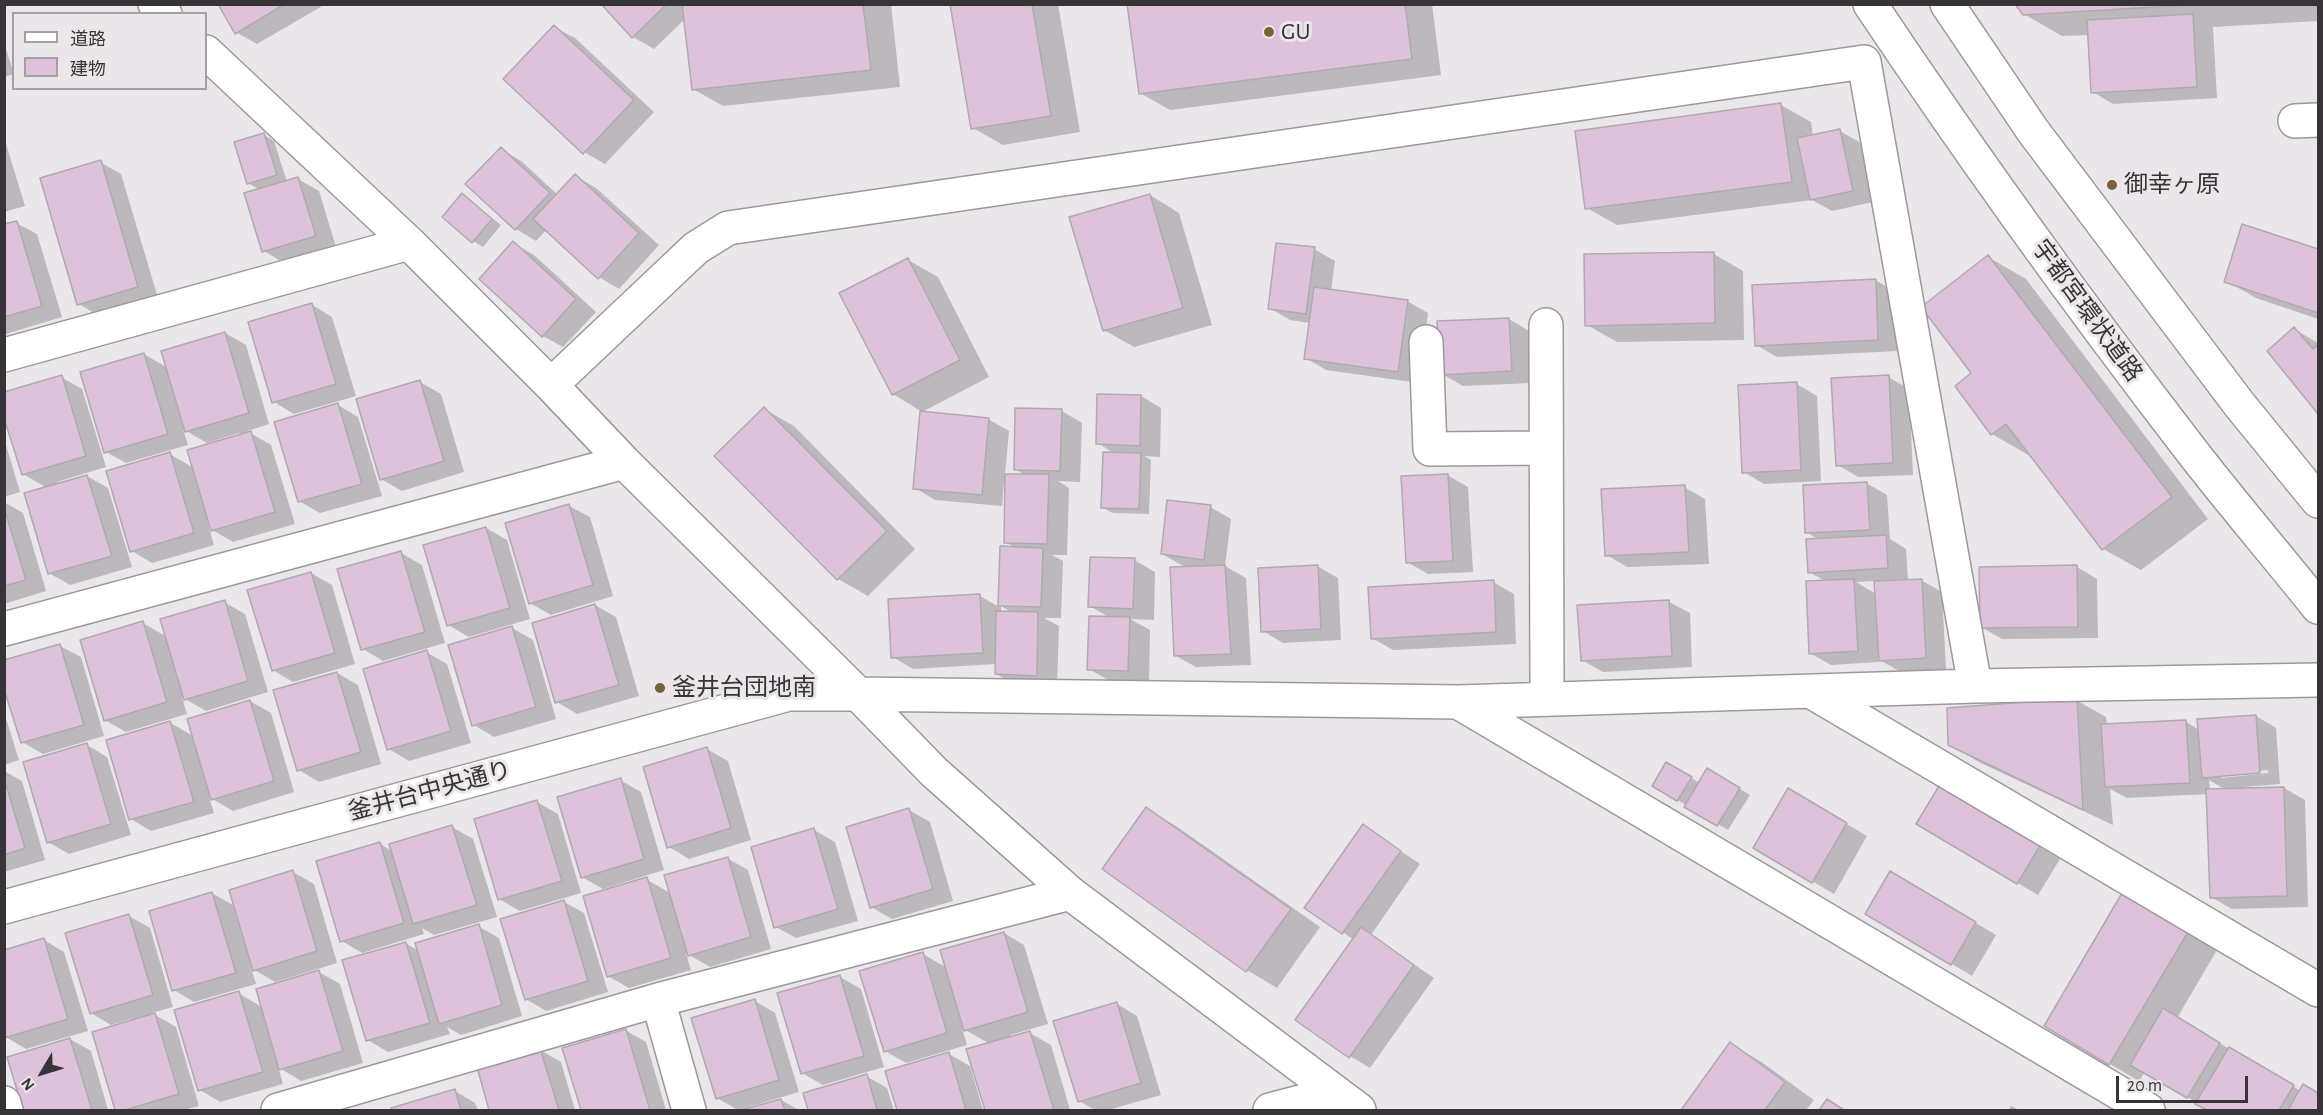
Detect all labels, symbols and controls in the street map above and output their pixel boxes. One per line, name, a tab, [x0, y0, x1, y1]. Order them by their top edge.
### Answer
legend	[12, 12, 207, 90]
place label: GU	[1281, 18, 1310, 46]
marker: GU	[1262, 25, 1276, 39]
text: 道路	[70, 31, 106, 49]
text: 建物	[70, 61, 106, 79]
place label: 御幸ヶ原	[2124, 171, 2220, 199]
marker: 御幸ヶ原	[2105, 178, 2119, 192]
street label: 宇都宮環状道路	[2026, 235, 2148, 387]
place label: 釜井台団地南	[672, 674, 816, 702]
marker: 釜井台団地南	[653, 681, 667, 695]
street label: 釜井台中央通り	[345, 755, 515, 827]
north arrow	[12, 1043, 72, 1103]
scale bar	[2119, 1064, 2251, 1102]
text: N	[18, 1075, 38, 1093]
text: 20 m	[2127, 1077, 2162, 1095]

